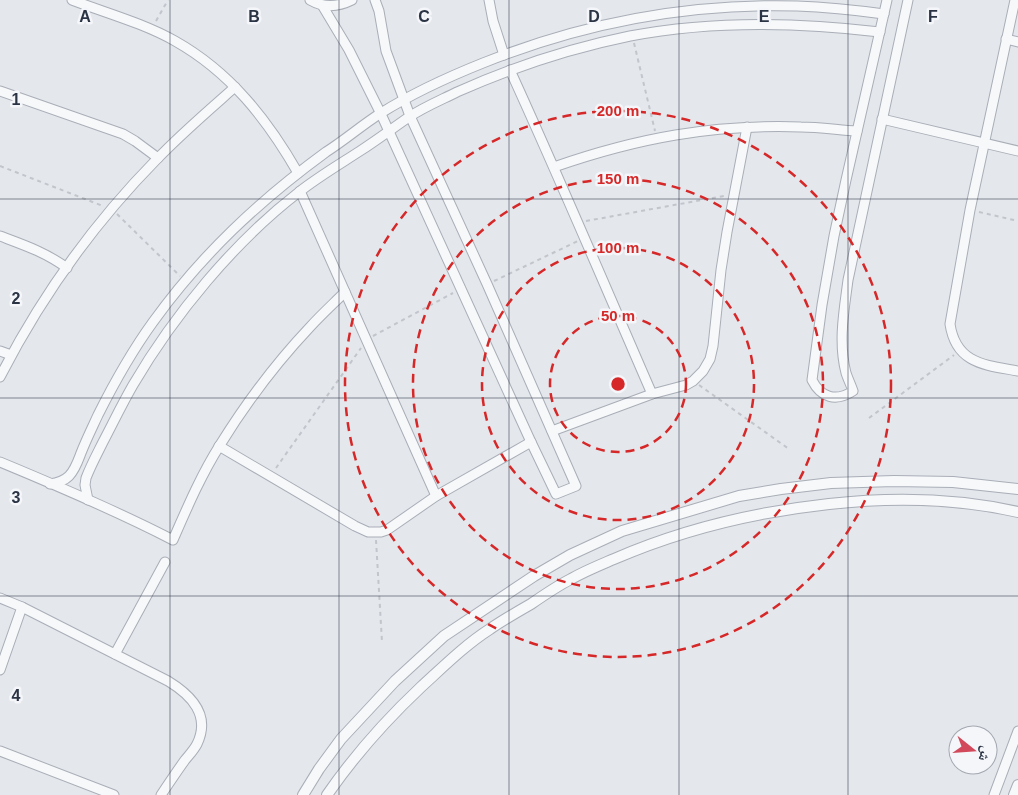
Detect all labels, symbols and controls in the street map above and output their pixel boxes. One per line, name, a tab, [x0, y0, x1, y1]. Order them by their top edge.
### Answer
text: A	[79, 8, 91, 25]
text: B	[248, 8, 260, 25]
text: C	[418, 8, 430, 25]
text: D	[588, 8, 600, 25]
text: E	[759, 8, 770, 25]
text: F	[928, 8, 938, 25]
text: 1	[12, 91, 21, 108]
text: 200 m	[597, 102, 639, 119]
text: 150 m	[597, 170, 639, 187]
text: 100 m	[597, 239, 639, 256]
text: 2	[12, 290, 21, 307]
text: 50 m	[601, 307, 635, 324]
centre of rings	[609, 375, 627, 393]
text: 3	[12, 489, 21, 506]
text: 4	[12, 687, 21, 704]
north arrow	[948, 725, 998, 775]
text: ش	[975, 744, 995, 763]

